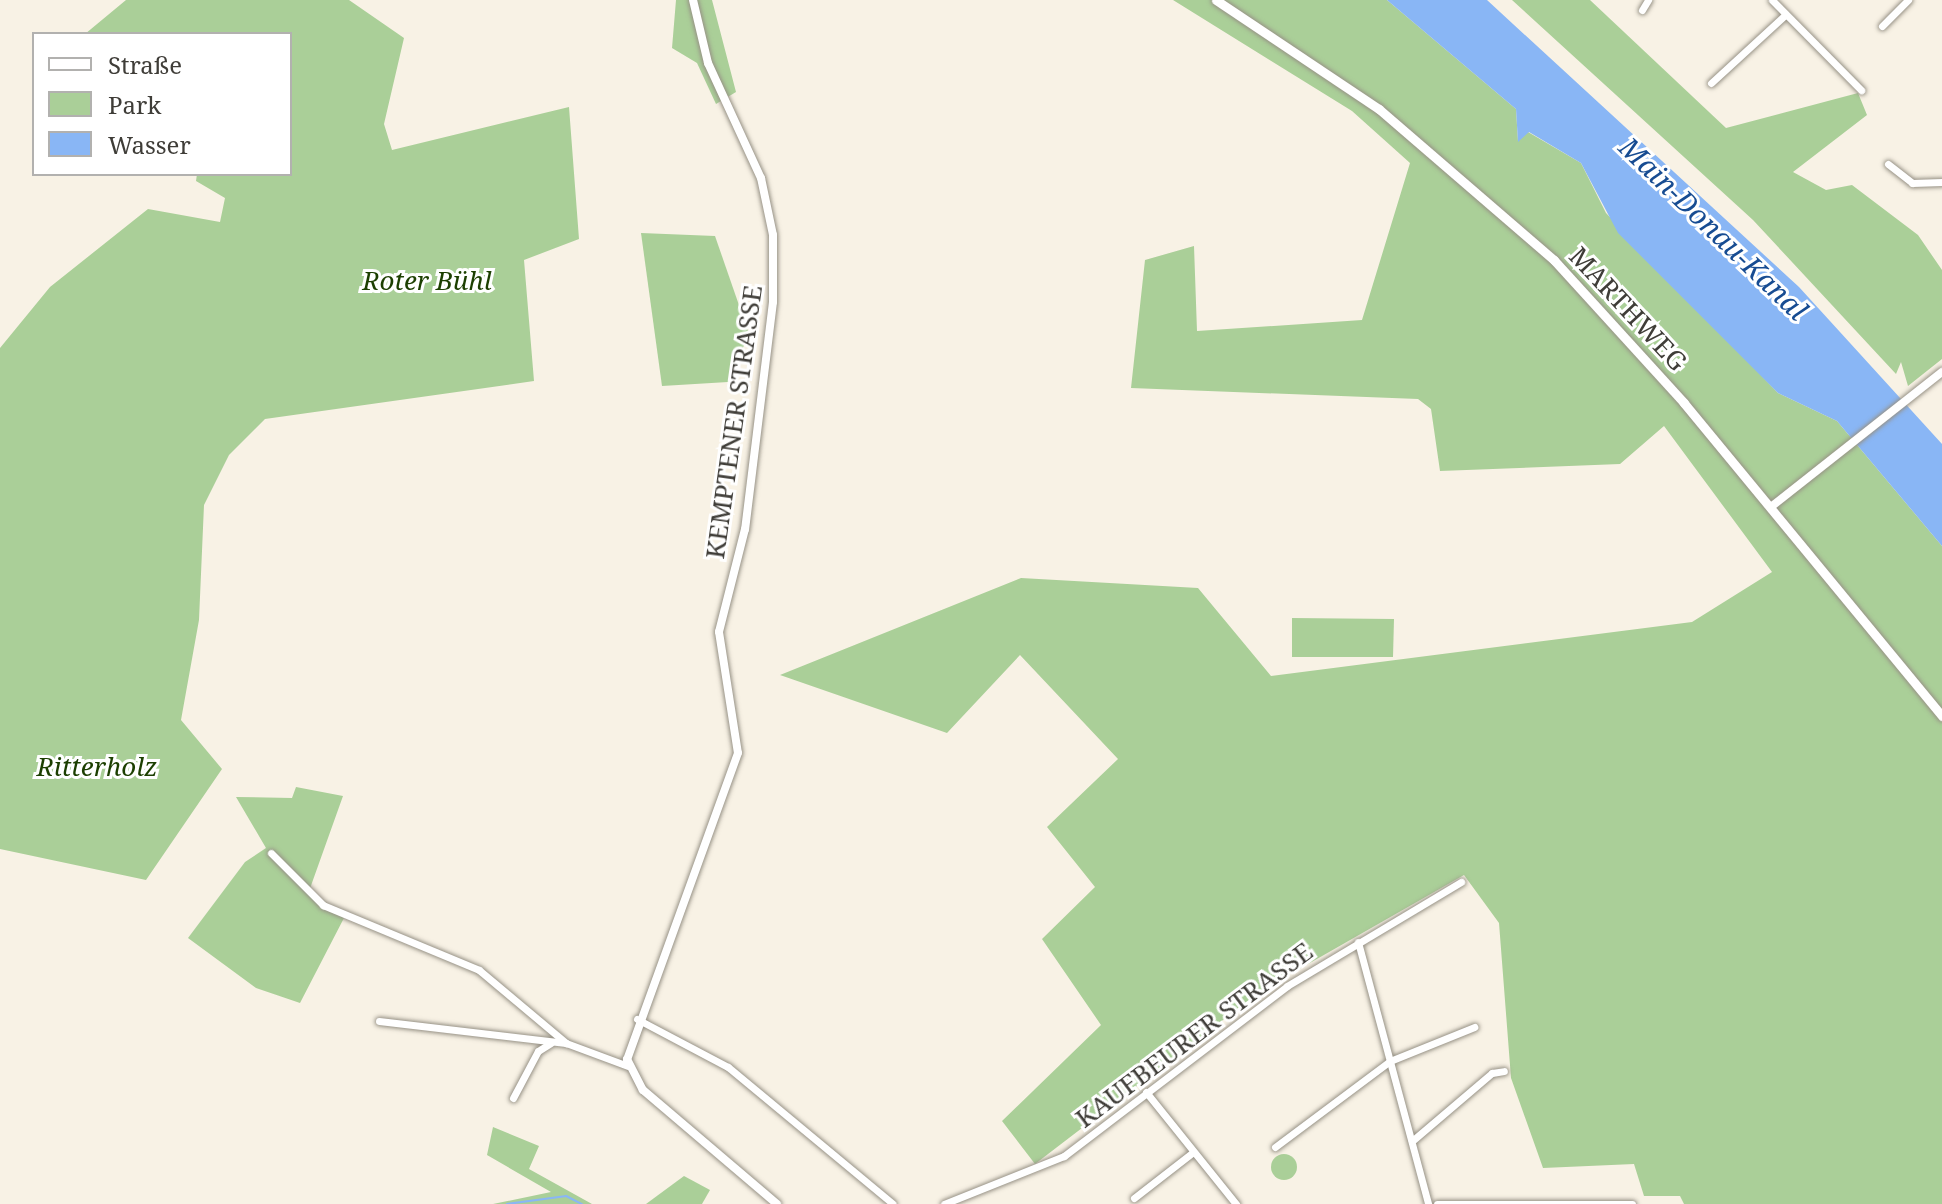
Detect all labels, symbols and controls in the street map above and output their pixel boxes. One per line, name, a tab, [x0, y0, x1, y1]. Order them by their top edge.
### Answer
legend	[32, 32, 292, 176]
text: Straße	[108, 48, 182, 81]
text: Park	[108, 88, 161, 121]
text: Wasser	[108, 128, 191, 161]
water label: Main-Donau-Kanal	[1613, 130, 1815, 326]
street label: MARTHWEG	[1563, 241, 1693, 377]
park label: Roter Bühl	[362, 265, 492, 297]
street label: KEMPTENER STRASSE	[699, 283, 769, 561]
park label: Ritterholz	[37, 751, 157, 783]
street label: KAUFBEURER STRASSE	[1069, 936, 1319, 1134]

